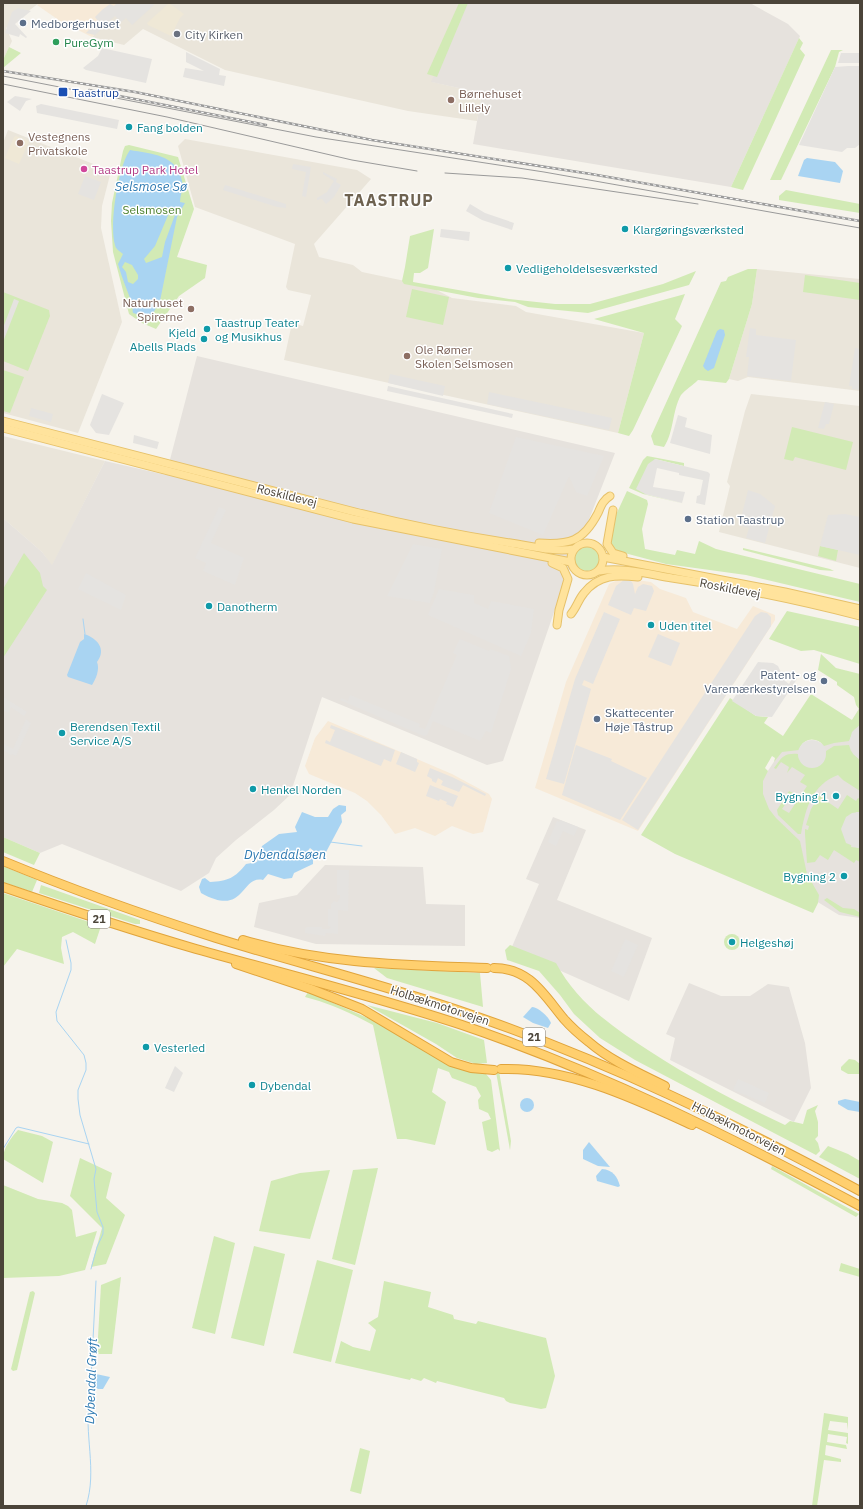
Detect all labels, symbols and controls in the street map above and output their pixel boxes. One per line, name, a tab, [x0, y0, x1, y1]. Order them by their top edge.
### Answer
place label: Medborgerhuset	[31, 16, 120, 31]
marker: Medborgerhuset	[18, 18, 28, 28]
place label: City Kirken	[185, 27, 243, 42]
marker: City Kirken	[172, 29, 182, 39]
place label: PureGym	[64, 35, 114, 50]
marker: PureGym	[51, 37, 61, 47]
place label: Taastrup	[72, 85, 119, 100]
marker: Taastrup	[57, 86, 69, 98]
place label: Børnehuset Lillely	[459, 86, 522, 115]
marker: Børnehuset Lillely	[446, 95, 456, 105]
place label: Fang bolden	[137, 120, 203, 135]
marker: Fang bolden	[124, 122, 134, 132]
place label: Vestegnens Privatskole	[28, 129, 91, 158]
marker: Vestegnens Privatskole	[15, 138, 25, 148]
place label: Taastrup Park Hotel	[92, 162, 198, 177]
marker: Taastrup Park Hotel	[79, 164, 89, 174]
water label: Selsmose Sø	[115, 178, 188, 195]
district label: TAASTRUP	[344, 190, 434, 210]
park label: Selsmosen	[122, 202, 182, 217]
place label: Klargøringsværksted	[633, 222, 744, 237]
marker: Klargøringsværksted	[620, 224, 630, 234]
place label: Vedligeholdelsesværksted	[516, 261, 658, 276]
marker: Vedligeholdelsesværksted	[503, 263, 513, 273]
place label: Naturhuset Spirerne	[122, 295, 183, 324]
marker: Naturhuset Spirerne	[186, 304, 196, 314]
place label: Taastrup Teater og Musikhus	[215, 315, 300, 344]
marker: Taastrup Teater og Musikhus	[202, 324, 212, 334]
place label: Kjeld Abells Plads	[130, 325, 196, 354]
marker: Kjeld Abells Plads	[199, 334, 209, 344]
place label: Ole Rømer Skolen Selsmosen	[415, 342, 513, 371]
marker: Ole Rømer Skolen Selsmosen	[402, 351, 412, 361]
street label: Roskildevej	[255, 480, 319, 510]
place label: Station Taastrup	[696, 512, 784, 527]
marker: Station Taastrup	[683, 514, 693, 524]
street label: Roskildevej	[698, 575, 762, 601]
place label: Danotherm	[217, 599, 278, 614]
marker: Danotherm	[204, 601, 214, 611]
place label: Uden titel	[659, 618, 712, 633]
marker: Uden titel	[646, 620, 656, 630]
place label: Patent- og Varemærkestyrelsen	[704, 667, 817, 696]
marker: Patent- og Varemærkestyrelsen	[819, 676, 829, 686]
place label: Skattecenter Høje Tåstrup	[605, 705, 675, 734]
marker: Skattecenter Høje Tåstrup	[592, 714, 602, 724]
place label: Berendsen Textil Service A/S	[70, 719, 160, 748]
marker: Berendsen Textil Service A/S	[57, 728, 67, 738]
place label: Henkel Norden	[261, 782, 342, 797]
marker: Henkel Norden	[248, 784, 258, 794]
place label: Bygning 1	[775, 789, 828, 804]
marker: Bygning 1	[831, 791, 841, 801]
water label: Dybendalsøen	[244, 846, 326, 863]
place label: Bygning 2	[783, 869, 836, 884]
marker: Bygning 2	[839, 871, 849, 881]
road number: 21	[88, 910, 110, 928]
place label: Helgeshøj	[740, 935, 794, 950]
marker: Helgeshøj	[727, 937, 737, 947]
street label: Holbækmotorvejen	[388, 982, 492, 1028]
road number: 21	[523, 1028, 545, 1046]
place label: Vesterled	[154, 1040, 205, 1055]
marker: Vesterled	[141, 1042, 151, 1052]
place label: Dybendal	[260, 1078, 311, 1093]
marker: Dybendal	[247, 1080, 257, 1090]
street label: Holbækmotorvejen	[689, 1098, 789, 1158]
water label: Dybendal Grøft	[81, 1337, 101, 1424]

